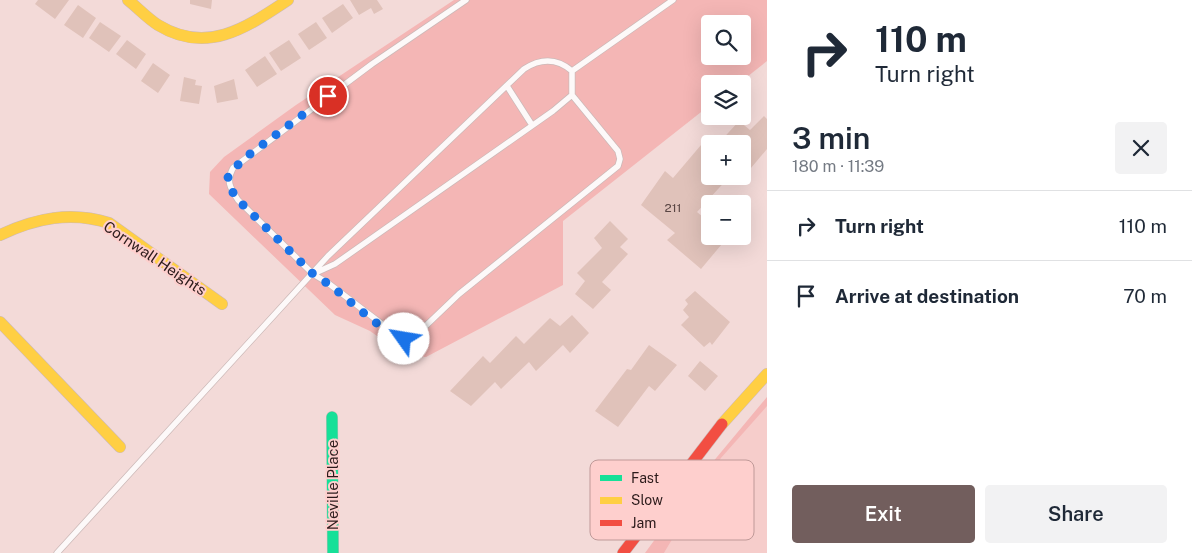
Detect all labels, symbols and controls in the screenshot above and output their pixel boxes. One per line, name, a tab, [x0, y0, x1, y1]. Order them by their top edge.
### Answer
map controls	[701, 15, 751, 245]
button: search	[701, 15, 751, 65]
text: 110 m	[875, 19, 967, 60]
icon: right	[792, 20, 857, 85]
text: Turn right	[875, 61, 975, 87]
pin	[307, 75, 349, 117]
button: layers	[701, 75, 751, 125]
icon: arrive	[314, 82, 342, 110]
text: 3 min	[792, 120, 870, 156]
button: close	[1115, 122, 1167, 174]
button: +	[701, 135, 751, 185]
text: 180 m · 11:39	[792, 157, 884, 176]
button: −	[701, 195, 751, 245]
house number: 211	[665, 201, 681, 215]
icon: right	[792, 212, 820, 240]
text: Turn right	[835, 215, 924, 237]
text: 110 m	[1119, 215, 1167, 237]
street label: Cornwall Heights	[100, 217, 210, 299]
icon: arrive	[792, 282, 820, 310]
text: Arrive at destination	[835, 285, 1019, 307]
text: 70 m	[1123, 285, 1167, 307]
position arrow	[377, 312, 429, 364]
street label: Neville Place	[324, 440, 341, 530]
legend	[590, 460, 754, 540]
text: Fast	[631, 470, 659, 486]
button: Exit	[792, 485, 975, 543]
button: Share	[985, 485, 1167, 543]
text: Slow	[631, 492, 663, 508]
text: Jam	[631, 515, 656, 531]

